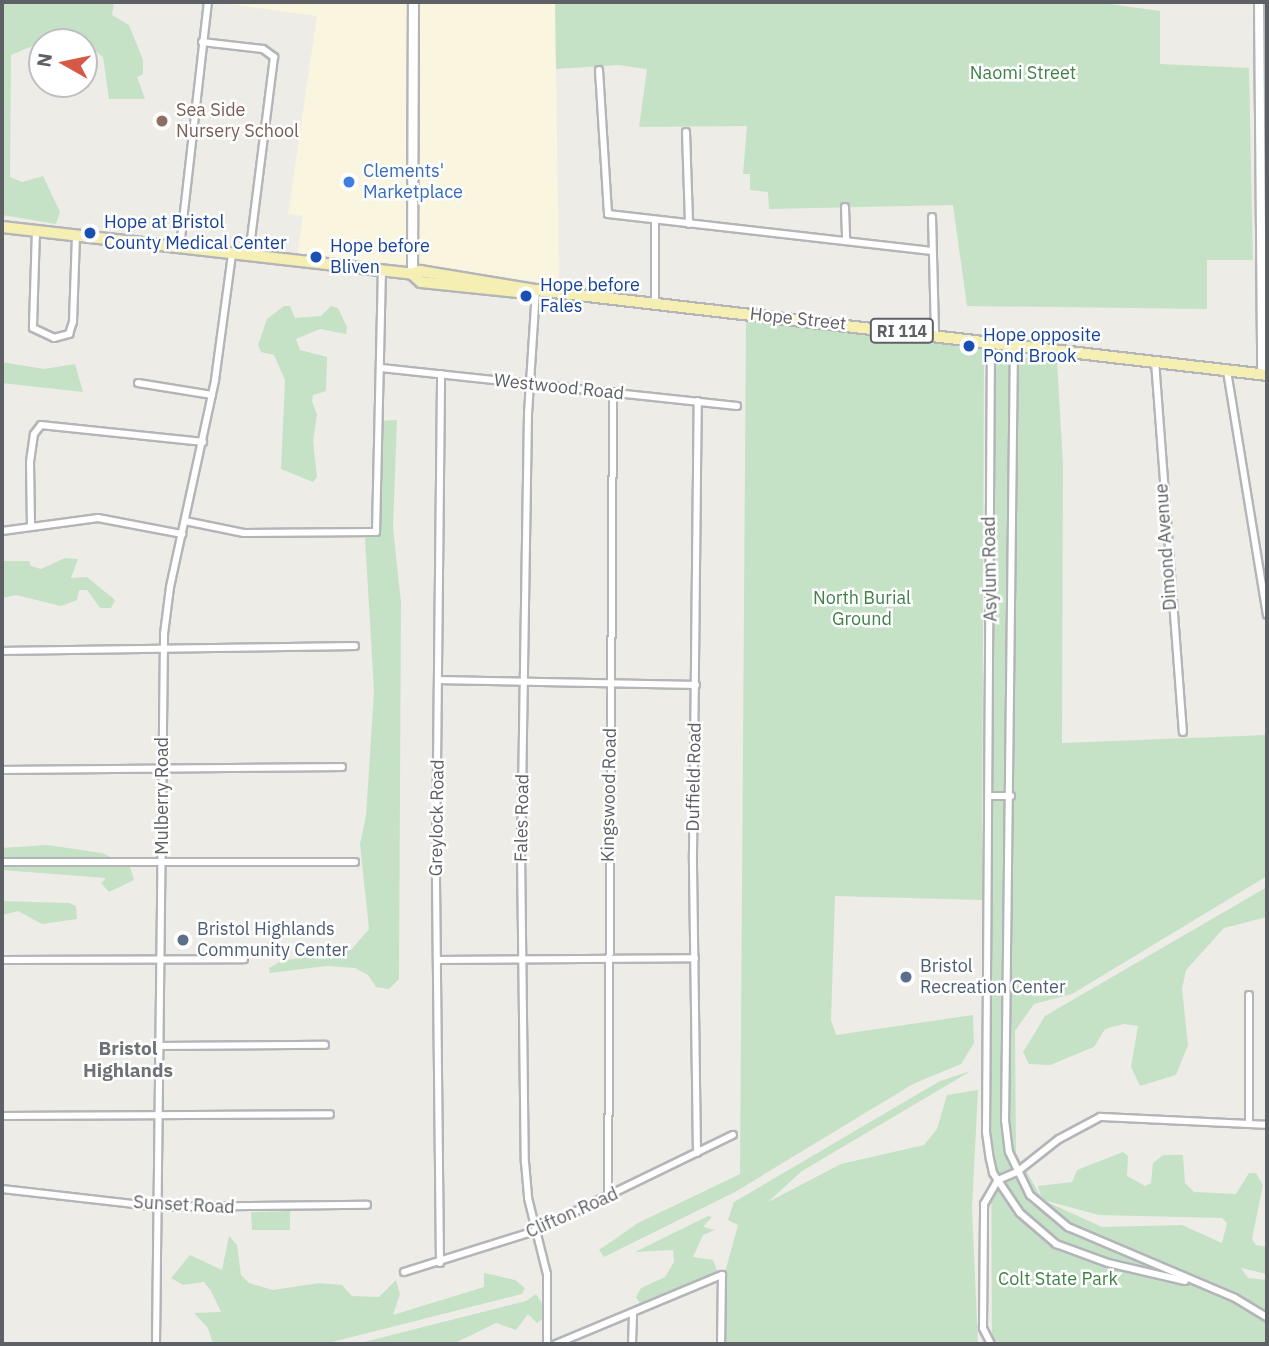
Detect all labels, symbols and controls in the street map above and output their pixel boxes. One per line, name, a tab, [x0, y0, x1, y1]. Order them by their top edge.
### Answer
north arrow	[28, 28, 98, 98]
text: N	[31, 51, 57, 69]
park label: Naomi Street	[970, 62, 1076, 84]
place label: Sea Side Nursery School	[176, 100, 299, 142]
marker: Sea Side Nursery School	[154, 113, 170, 129]
place label: Clements' Marketplace	[363, 161, 463, 204]
marker: Clements' Marketplace	[341, 174, 357, 190]
place label: Hope at Bristol County Medical Center	[104, 212, 287, 255]
marker: Hope at Bristol County Medical Center	[82, 225, 98, 241]
place label: Hope before Bliven	[330, 236, 430, 278]
marker: Hope before Bliven	[308, 249, 324, 265]
place label: Hope before Fales	[540, 275, 640, 318]
marker: Hope before Fales	[518, 288, 534, 304]
street label: Hope Street	[749, 303, 847, 335]
road number: RI 114	[869, 318, 935, 344]
place label: Hope opposite Pond Brook	[983, 325, 1101, 368]
marker: Hope opposite Pond Brook	[961, 338, 977, 354]
street label: Westwood Road	[493, 369, 625, 405]
street label: Dimond Avenue	[1151, 483, 1181, 611]
street label: Asylum Road	[978, 516, 1002, 622]
park label: North Burial Ground	[813, 588, 911, 630]
street label: Duffield Road	[682, 722, 706, 832]
street label: Kingswood Road	[597, 728, 621, 862]
street label: Mulberry Road	[151, 737, 173, 855]
street label: Greylock Road	[425, 759, 449, 877]
street label: Fales Road	[510, 774, 534, 862]
place label: Bristol Highlands Community Center	[197, 919, 348, 962]
marker: Bristol Highlands Community Center	[175, 932, 191, 948]
place label: Bristol Recreation Center	[920, 956, 1066, 998]
marker: Bristol Recreation Center	[898, 969, 914, 985]
district label: Bristol Highlands	[83, 1038, 173, 1082]
street label: Clifton Road	[523, 1183, 621, 1243]
street label: Sunset Road	[133, 1192, 235, 1218]
park label: Colt State Park	[998, 1268, 1118, 1290]

